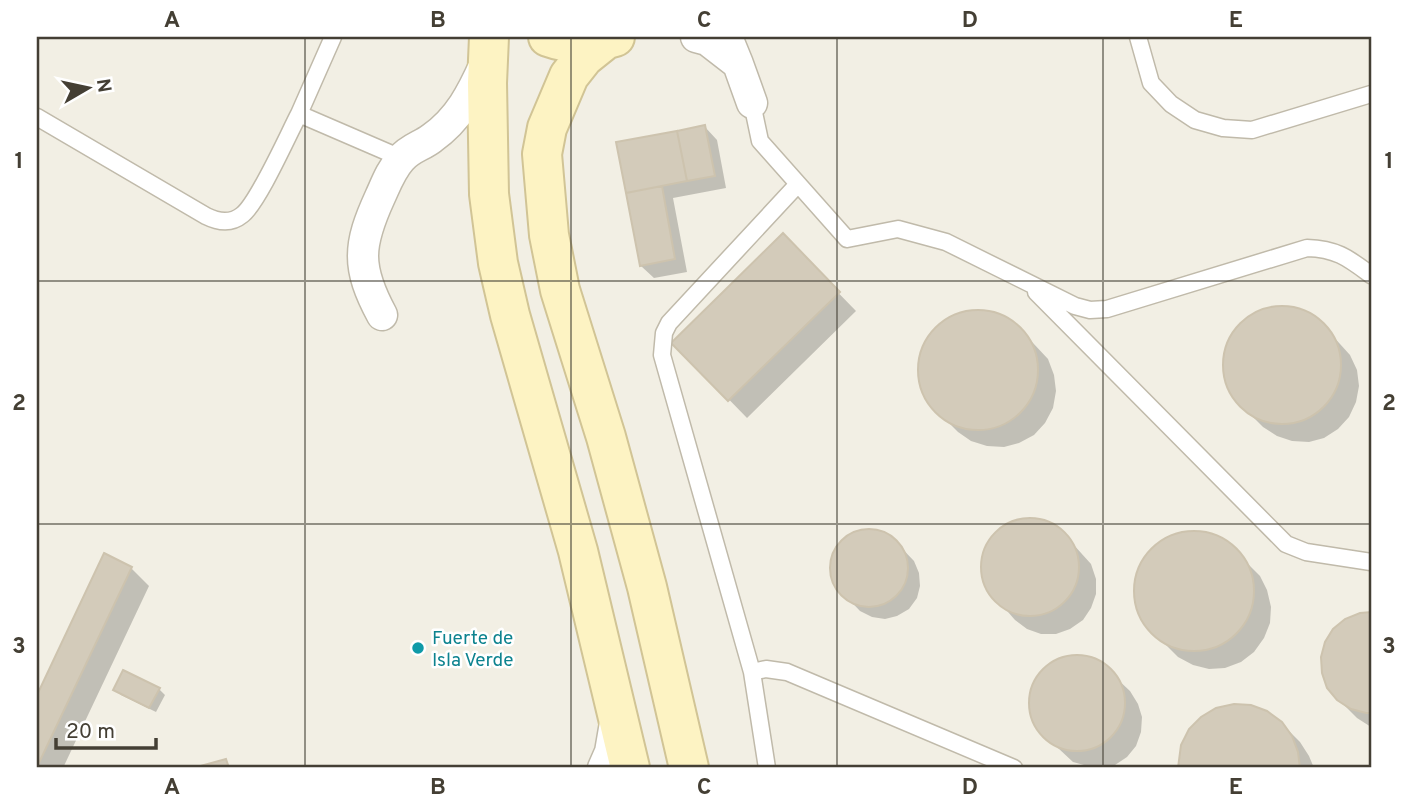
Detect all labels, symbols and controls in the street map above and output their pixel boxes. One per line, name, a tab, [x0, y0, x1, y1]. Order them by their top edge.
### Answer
text: A	[164, 7, 180, 36]
text: B	[430, 7, 446, 36]
text: C	[697, 7, 711, 36]
text: D	[962, 7, 978, 36]
text: E	[1229, 7, 1243, 36]
north arrow	[52, 52, 122, 122]
text: N	[90, 77, 116, 94]
text: 1	[14, 148, 24, 177]
text: 1	[1384, 148, 1394, 177]
text: 2	[12, 390, 26, 419]
text: 2	[1382, 390, 1396, 419]
place label: Fuerte de Isla Verde	[432, 627, 513, 673]
text: 3	[12, 633, 26, 662]
text: 3	[1382, 633, 1396, 662]
marker: Fuerte de Isla Verde	[410, 640, 426, 656]
scale bar	[56, 707, 156, 751]
text: 20 m	[66, 719, 115, 746]
text: A	[164, 774, 180, 803]
text: B	[430, 774, 446, 803]
text: C	[697, 774, 711, 803]
text: D	[962, 774, 978, 803]
text: E	[1229, 774, 1243, 803]

